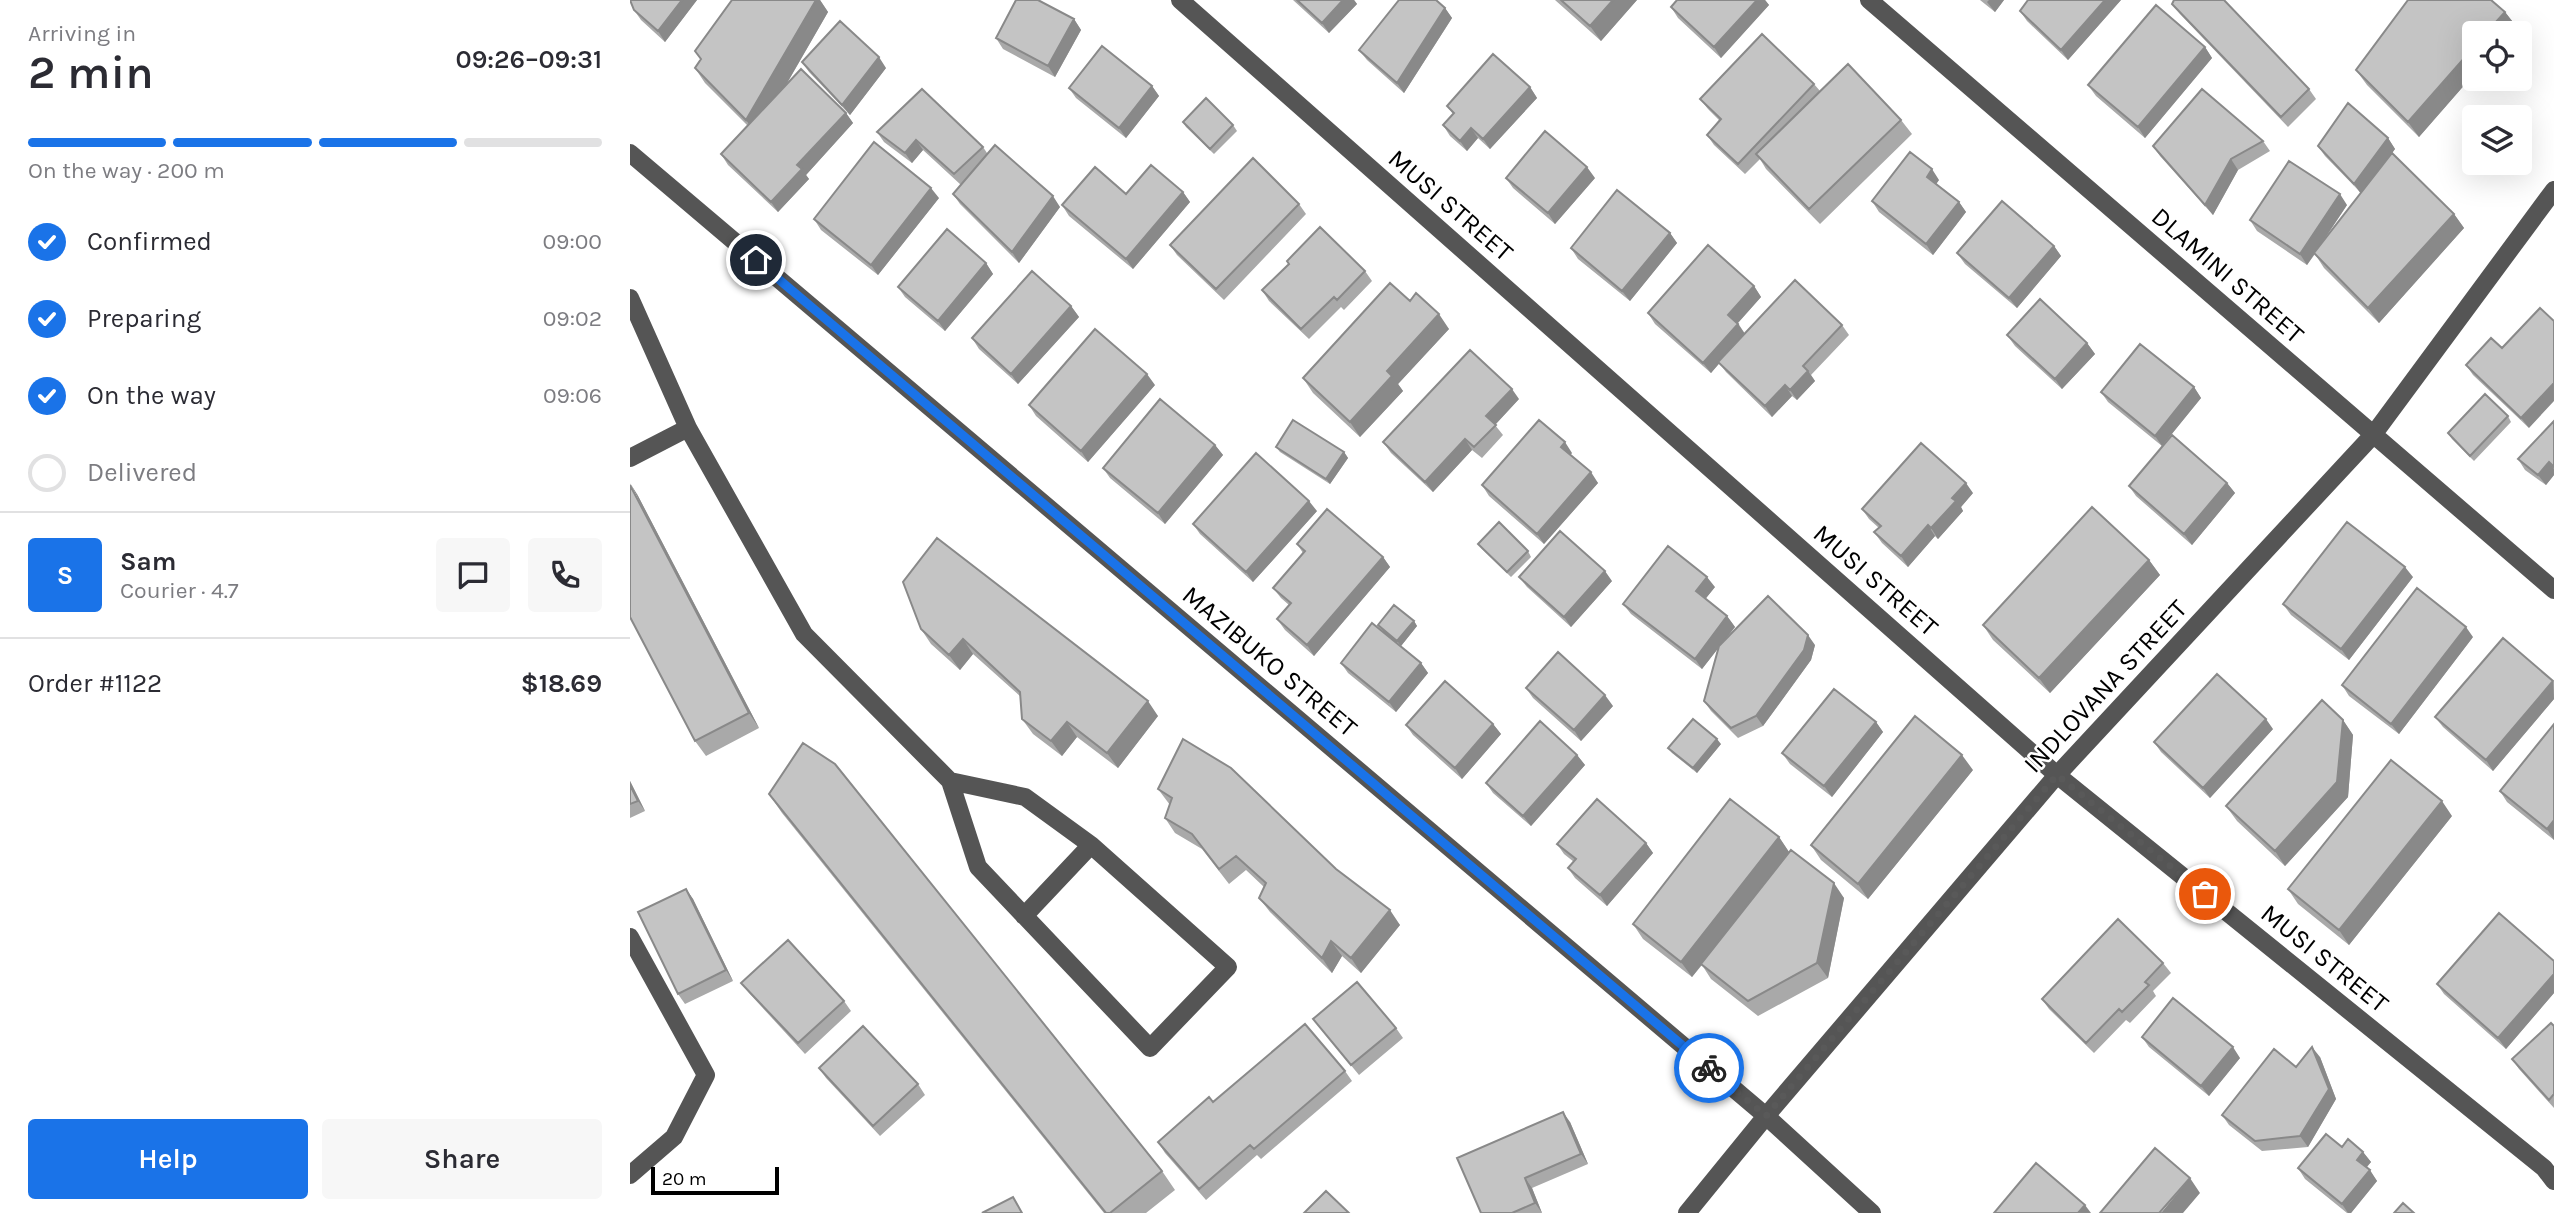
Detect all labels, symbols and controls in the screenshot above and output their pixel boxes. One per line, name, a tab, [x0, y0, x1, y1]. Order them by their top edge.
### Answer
text: Arriving in	[28, 20, 136, 47]
map controls	[2462, 21, 2532, 175]
button: locate	[2462, 21, 2532, 91]
text: 09:26–09:31	[456, 44, 602, 75]
text: 2 min	[28, 46, 154, 100]
button: layers	[2462, 105, 2532, 175]
street label: MUSI STREET	[1382, 143, 1519, 268]
text: On the way · 200 m	[28, 157, 225, 184]
street label: DLAMINI STREET	[2145, 201, 2310, 350]
icon: check	[28, 223, 66, 261]
text: Confirmed	[87, 226, 212, 257]
text: 09:00	[542, 228, 602, 255]
pin	[726, 230, 786, 290]
icon: home	[737, 241, 775, 279]
icon: check	[28, 300, 66, 338]
text: Preparing	[87, 303, 201, 334]
text: 09:02	[543, 305, 602, 332]
icon: check	[28, 377, 66, 415]
text: On the way	[87, 380, 216, 411]
text: 09:06	[543, 382, 602, 409]
text: Delivered	[87, 457, 197, 488]
street label: MUSI STREET	[1807, 518, 1944, 643]
button: chat	[436, 538, 510, 612]
button: phone	[528, 538, 602, 612]
text: Sam	[120, 546, 176, 577]
text: S	[57, 560, 73, 591]
text: Courier · 4.7	[120, 577, 239, 604]
street label: MAZIBUKO STREET	[1176, 579, 1363, 743]
street label: INDLOVANA STREET	[2017, 593, 2194, 779]
text: Order #1122	[28, 668, 162, 699]
text: $18.69	[521, 668, 602, 699]
pin	[2175, 864, 2235, 924]
icon: bag	[2186, 875, 2224, 913]
street label: MUSI STREET	[2255, 898, 2395, 1019]
courier	[1674, 1033, 1744, 1103]
icon: bike	[1690, 1049, 1728, 1087]
button: Help	[28, 1119, 308, 1199]
button: Share	[322, 1119, 602, 1199]
scale bar	[651, 1164, 779, 1196]
text: 20 m	[662, 1168, 707, 1190]

